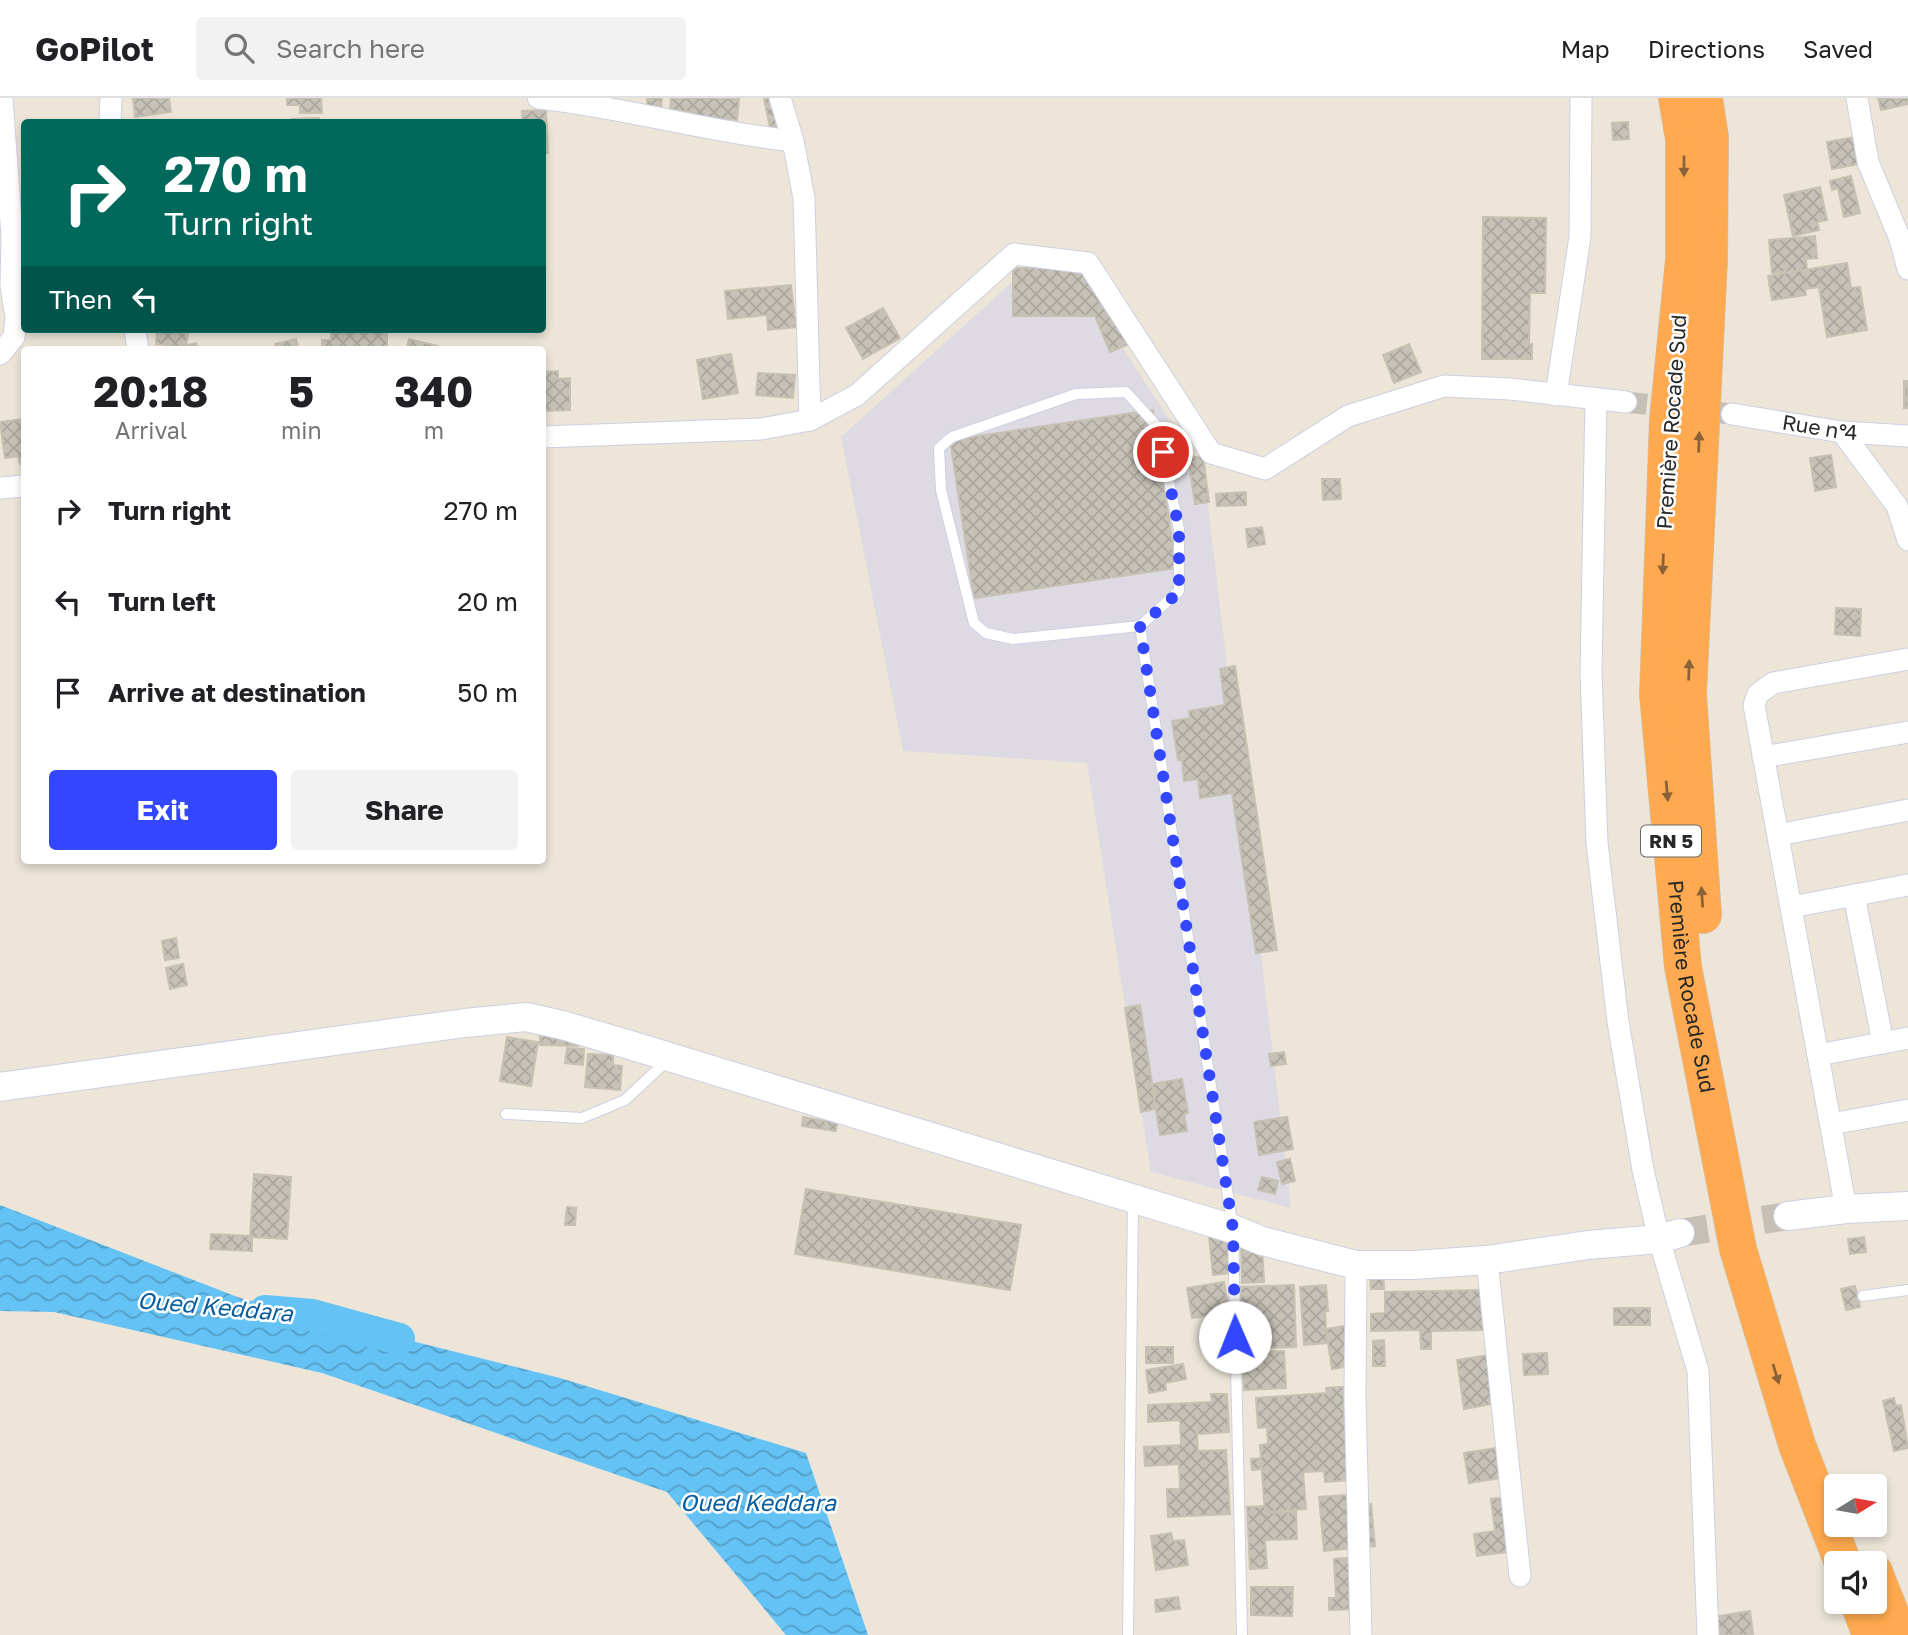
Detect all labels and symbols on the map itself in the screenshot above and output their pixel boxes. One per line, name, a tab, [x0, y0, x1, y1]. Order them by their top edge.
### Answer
one-way arrow	[1678, 155, 1690, 177]
street label: Première Rocade Sud	[1651, 314, 1691, 530]
street label: Rue n°4	[1780, 408, 1858, 445]
pin	[1133, 422, 1193, 482]
one-way arrow	[1693, 431, 1704, 453]
one-way arrow	[1657, 553, 1669, 575]
one-way arrow	[1684, 658, 1695, 680]
one-way arrow	[1662, 780, 1673, 802]
road number: RN 5	[1641, 826, 1701, 856]
street label: Première Rocade Sud	[1663, 879, 1721, 1095]
one-way arrow	[1696, 885, 1707, 907]
water label: Oued Keddara	[136, 1285, 295, 1327]
position arrow	[1198, 1300, 1272, 1374]
one-way arrow	[1771, 1364, 1781, 1385]
north arrow	[1824, 1474, 1886, 1536]
water label: Oued Keddara	[680, 1488, 837, 1516]

